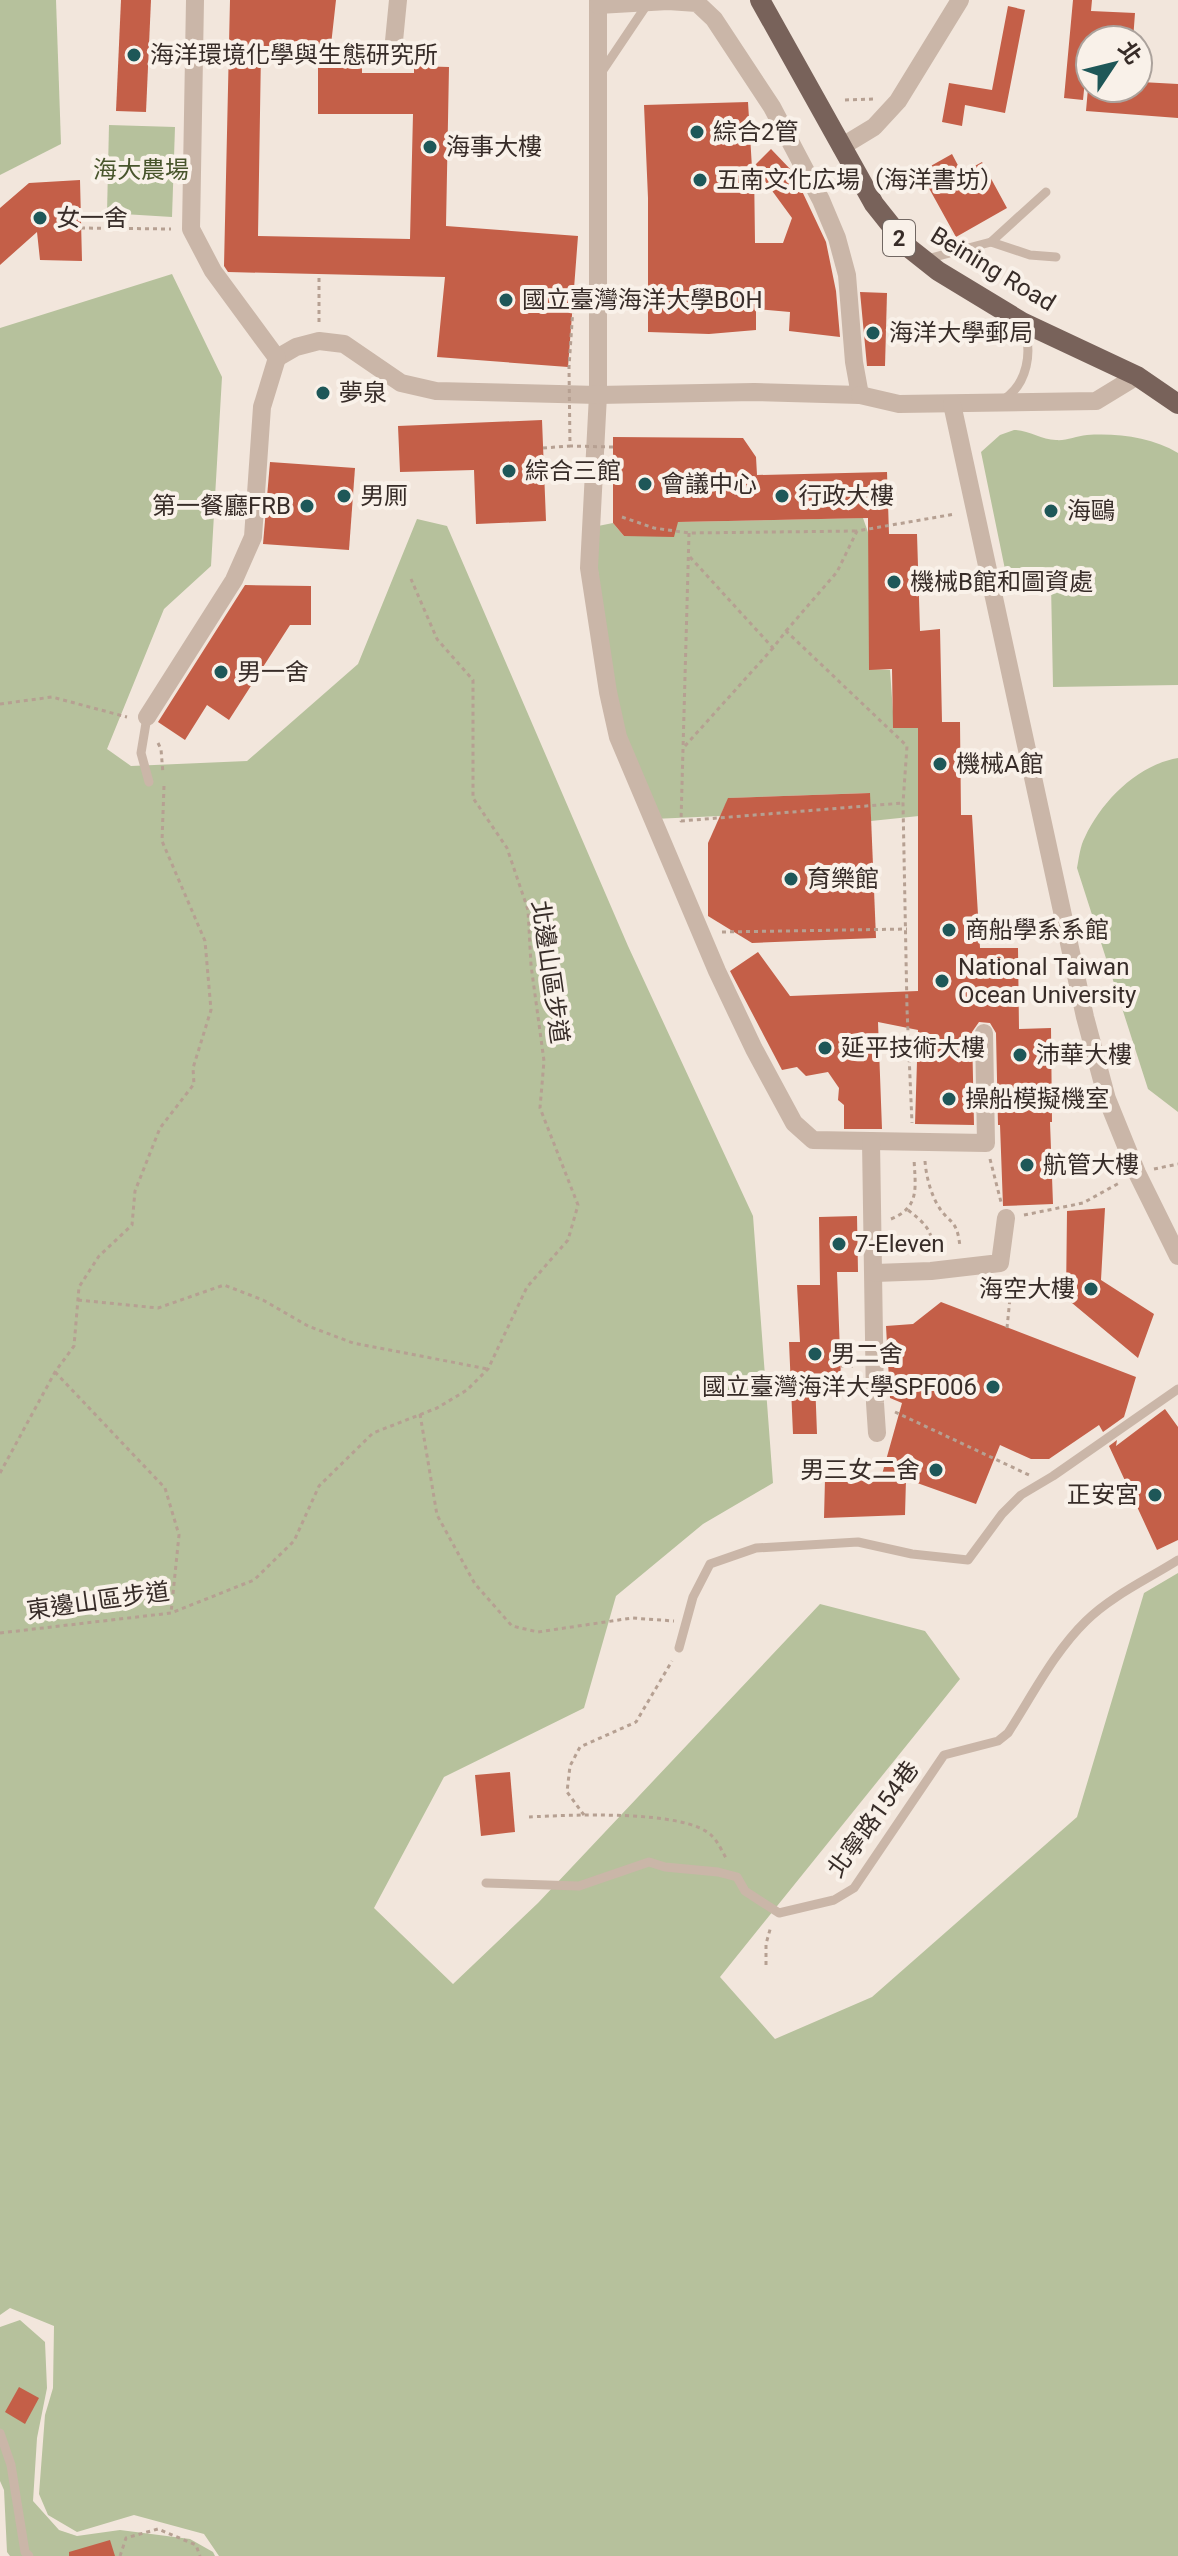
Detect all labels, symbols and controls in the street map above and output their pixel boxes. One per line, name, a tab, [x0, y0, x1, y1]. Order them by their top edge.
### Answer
north arrow	[1074, 24, 1154, 104]
text: 北	[1113, 37, 1147, 69]
place label: 海洋環境化學與生態研究所	[150, 41, 438, 69]
marker: 海洋環境化學與生態研究所	[125, 46, 143, 64]
place label: 綜合2管	[713, 118, 799, 146]
marker: 綜合2管	[688, 123, 706, 141]
place label: 海事大樓	[446, 133, 542, 161]
marker: 海事大樓	[421, 138, 439, 156]
park label: 海大農場	[93, 156, 189, 184]
place label: 五南文化広場（海洋書坊）	[716, 166, 1004, 194]
marker: 五南文化広場（海洋書坊）	[691, 171, 709, 189]
place label: 女一舍	[56, 204, 128, 232]
marker: 女一舍	[31, 209, 49, 227]
road number: 2	[883, 220, 915, 256]
street label: Beining Road	[926, 221, 1060, 317]
place label: 國立臺灣海洋大學BOH	[522, 286, 763, 314]
marker: 國立臺灣海洋大學BOH	[497, 291, 515, 309]
place label: 海洋大學郵局	[889, 319, 1033, 347]
marker: 海洋大學郵局	[864, 324, 882, 342]
place label: 夢泉	[339, 379, 387, 407]
marker: 夢泉	[314, 384, 332, 402]
place label: 綜合三館	[525, 457, 621, 485]
marker: 綜合三館	[500, 462, 518, 480]
place label: 會議中心	[661, 470, 757, 498]
marker: 會議中心	[636, 475, 654, 493]
place label: 男厠	[360, 482, 408, 510]
place label: 行政大樓	[798, 482, 894, 510]
marker: 男厠	[335, 487, 353, 505]
marker: 行政大樓	[773, 487, 791, 505]
place label: 第一餐廳FRB	[152, 492, 291, 520]
marker: 第一餐廳FRB	[298, 497, 316, 515]
place label: 海鷗	[1067, 497, 1115, 525]
marker: 海鷗	[1042, 502, 1060, 520]
place label: 機械B館和圖資處	[910, 568, 1093, 596]
marker: 機械B館和圖資處	[885, 573, 903, 591]
place label: 男一舍	[237, 658, 309, 686]
marker: 男一舍	[212, 663, 230, 681]
place label: 機械A館	[956, 750, 1044, 778]
marker: 機械A館	[931, 755, 949, 773]
place label: 育樂館	[807, 865, 879, 893]
marker: 育樂館	[782, 870, 800, 888]
street label: 北邊山區步道	[526, 899, 574, 1045]
place label: 商船學系系館	[965, 916, 1109, 944]
marker: 商船學系系館	[940, 921, 958, 939]
place label: National Taiwan Ocean University	[958, 953, 1137, 1009]
marker: National Taiwan Ocean University	[933, 972, 951, 990]
place label: 延平技術大樓	[841, 1034, 985, 1062]
marker: 延平技術大樓	[816, 1039, 834, 1057]
place label: 沛華大樓	[1036, 1041, 1132, 1069]
marker: 沛華大樓	[1011, 1046, 1029, 1064]
place label: 操船模擬機室	[965, 1085, 1109, 1113]
marker: 操船模擬機室	[940, 1090, 958, 1108]
place label: 航管大樓	[1043, 1151, 1139, 1179]
marker: 航管大樓	[1018, 1156, 1036, 1174]
place label: 7-Eleven	[855, 1230, 945, 1258]
marker: 7-Eleven	[830, 1235, 848, 1253]
place label: 海空大樓	[979, 1275, 1075, 1303]
marker: 海空大樓	[1082, 1280, 1100, 1298]
place label: 男二舍	[831, 1340, 903, 1368]
marker: 男二舍	[806, 1345, 824, 1363]
place label: 國立臺灣海洋大學SPF006	[702, 1373, 977, 1401]
marker: 國立臺灣海洋大學SPF006	[984, 1378, 1002, 1396]
place label: 男三女二舍	[800, 1456, 920, 1484]
marker: 男三女二舍	[927, 1461, 945, 1479]
place label: 正安宮	[1067, 1481, 1139, 1509]
marker: 正安宮	[1146, 1486, 1164, 1504]
street label: 東邊山區步道	[25, 1577, 171, 1625]
street label: 北寧路154巷	[822, 1756, 924, 1882]

